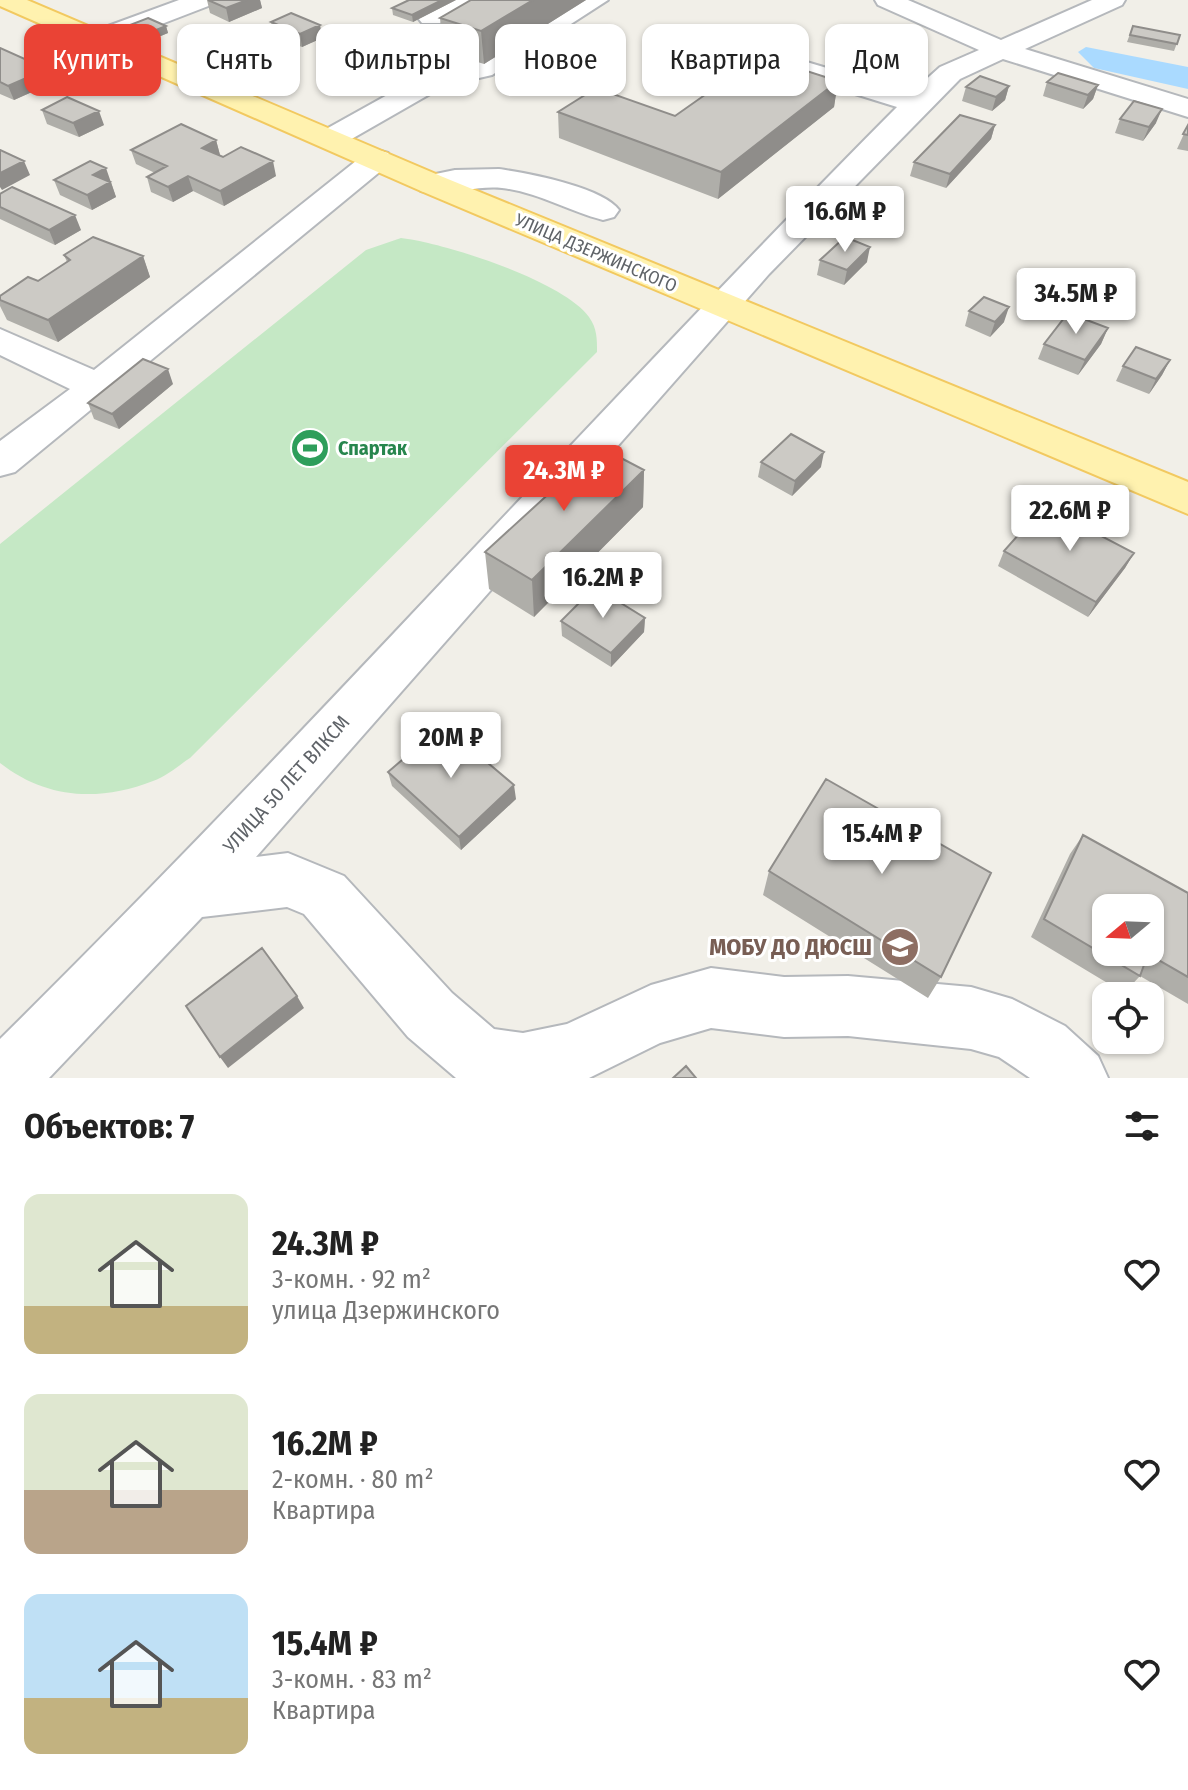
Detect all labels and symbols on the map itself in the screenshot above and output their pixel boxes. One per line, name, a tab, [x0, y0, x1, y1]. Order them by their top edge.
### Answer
pin: 16.6M ₽	[771, 186, 919, 254]
street label: УЛИЦА ДЗЕРЖИНСКОГО	[511, 209, 680, 297]
pin: 34.5M ₽	[1002, 268, 1150, 336]
sports icon: Спартак	[289, 427, 331, 469]
place label: Спартак	[338, 436, 408, 460]
pin: 24.3M ₽	[490, 445, 638, 513]
pin: 22.6M ₽	[996, 485, 1144, 553]
pin: 16.2M ₽	[529, 552, 677, 620]
street label: УЛИЦА 50 ЛЕТ ВЛКСМ	[217, 710, 354, 859]
pin: 20M ₽	[395, 712, 507, 780]
pin: 15.4M ₽	[808, 808, 956, 876]
north arrow	[1092, 894, 1164, 966]
school or university icon: МОБУ ДО ДЮСШ	[879, 926, 921, 968]
place label: МОБУ ДО ДЮСШ	[709, 933, 872, 961]

